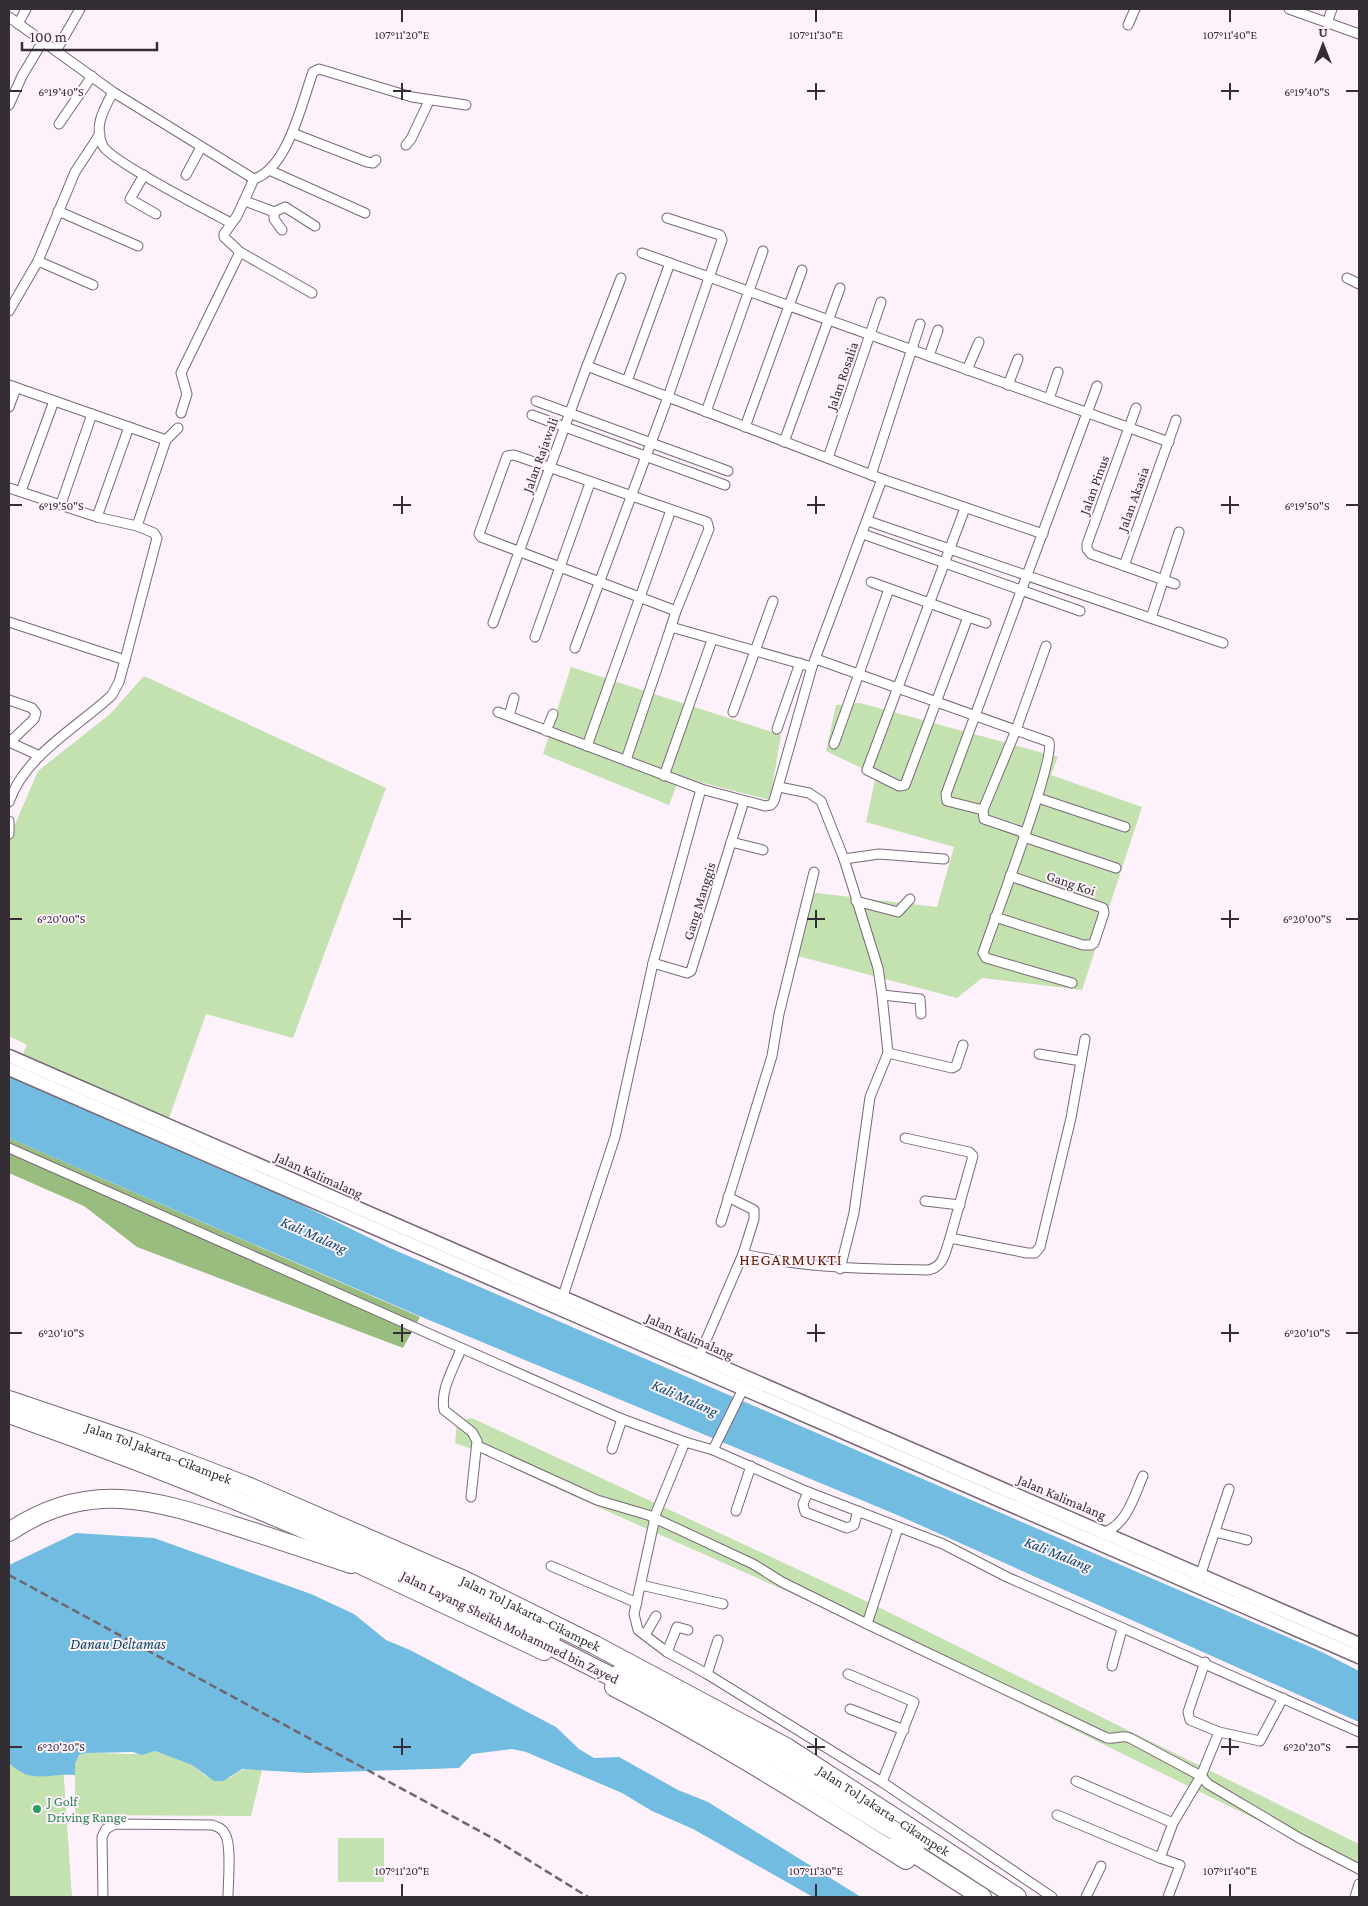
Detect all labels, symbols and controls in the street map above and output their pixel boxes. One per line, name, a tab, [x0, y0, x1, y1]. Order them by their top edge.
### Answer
scale bar	[22, 20, 158, 52]
north arrow	[1298, 20, 1348, 70]
text: U	[1318, 24, 1328, 40]
text: 107°11'20"E	[375, 28, 430, 42]
text: 107°11'30"E	[789, 28, 844, 42]
text: 107°11'40"E	[1203, 28, 1258, 42]
text: 100 m	[30, 29, 67, 45]
text: 6°19'40"S	[38, 85, 84, 99]
text: 6°19'40"S	[1284, 85, 1330, 99]
street label: Jalan Rosalia	[822, 339, 861, 414]
street label: Jalan Rajawali	[518, 415, 562, 497]
street label: Jalan Pinus	[1075, 453, 1112, 519]
street label: Jalan Akasia	[1113, 464, 1152, 535]
text: 6°19'50"S	[38, 499, 84, 513]
text: 6°19'50"S	[1284, 499, 1330, 513]
street label: Gang Manggis	[680, 860, 718, 942]
street label: Gang Koi	[1044, 867, 1098, 899]
text: 6°20'00"S	[37, 912, 86, 926]
text: 6°20'00"S	[1283, 912, 1332, 926]
street label: Jalan Kalimalang	[271, 1148, 366, 1202]
water label: Kali Malang	[278, 1213, 350, 1258]
district label: HEGARMUKTI	[739, 1251, 843, 1268]
street label: Jalan Kalimalang	[642, 1309, 737, 1363]
text: 6°20'10"S	[38, 1326, 84, 1340]
text: 6°20'10"S	[1284, 1326, 1330, 1340]
water label: Kali Malang	[649, 1376, 721, 1421]
street label: Jalan Tol Jakarta–Cikampek	[82, 1418, 234, 1487]
street label: Jalan Kalimalang	[1013, 1470, 1109, 1523]
water label: Kali Malang	[1022, 1533, 1094, 1576]
street label: Jalan Layang Sheikh Mohammed bin Zayed	[397, 1566, 622, 1687]
street label: Jalan Tol Jakarta–Cikampek	[456, 1571, 604, 1655]
water label: Danau Deltamas	[70, 1636, 166, 1652]
text: 6°20'20"S	[37, 1740, 85, 1754]
text: 6°20'20"S	[1283, 1740, 1331, 1754]
street label: Jalan Tol Jakarta–Cikampek	[813, 1761, 953, 1859]
place label: J Golf Driving Range	[45, 1793, 127, 1825]
marker: J Golf Driving Range	[31, 1803, 43, 1815]
text: 107°11'20"E	[375, 1864, 430, 1878]
text: 107°11'30"E	[789, 1864, 844, 1878]
text: 107°11'40"E	[1203, 1864, 1258, 1878]

